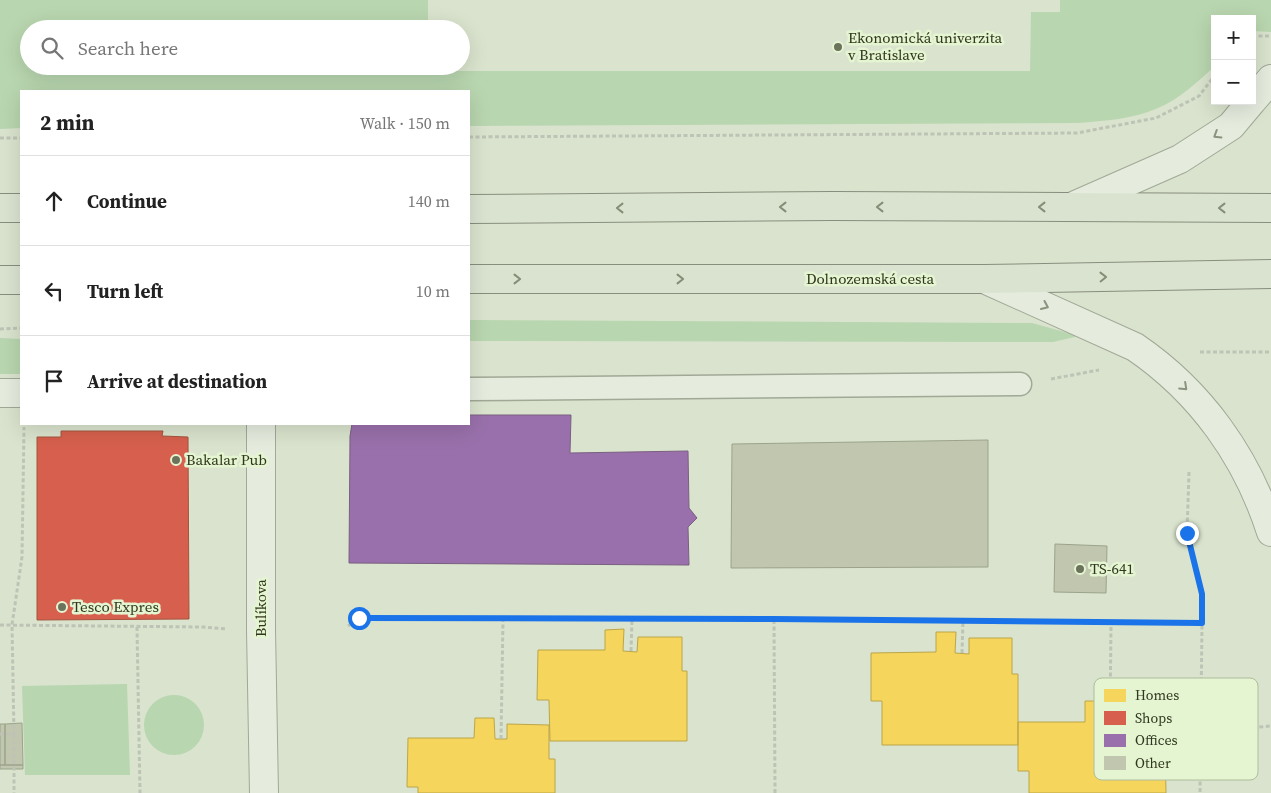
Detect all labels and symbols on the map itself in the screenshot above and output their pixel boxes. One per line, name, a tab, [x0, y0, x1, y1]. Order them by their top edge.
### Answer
place label: Ekonomická univerzita v Bratislave	[848, 27, 1003, 65]
marker: Ekonomická univerzita v Bratislave	[832, 41, 844, 53]
one-way arrow	[1214, 129, 1223, 138]
one-way arrow	[779, 202, 786, 212]
one-way arrow	[876, 202, 884, 212]
one-way arrow	[1038, 202, 1046, 212]
one-way arrow	[616, 203, 624, 213]
one-way arrow	[1218, 203, 1226, 213]
street label: Dolnozemská cesta	[806, 268, 934, 289]
one-way arrow	[1100, 272, 1107, 282]
one-way arrow	[514, 274, 522, 284]
one-way arrow	[676, 274, 684, 284]
one-way arrow	[1040, 300, 1049, 310]
one-way arrow	[1178, 381, 1187, 390]
place label: Bakalar Pub	[186, 449, 267, 470]
marker: Bakalar Pub	[170, 454, 182, 466]
route end	[1176, 522, 1199, 545]
place label: TS-641	[1090, 558, 1134, 579]
marker: TS-641	[1074, 563, 1086, 575]
street label: Bulíkova	[250, 579, 271, 637]
place label: Tesco Expres	[72, 596, 159, 617]
marker: Tesco Expres	[56, 601, 68, 613]
route start	[348, 607, 371, 630]
legend	[1094, 678, 1258, 780]
text: Homes	[1135, 685, 1179, 705]
text: Shops	[1135, 708, 1172, 728]
text: Offices	[1135, 730, 1178, 750]
text: Other	[1135, 753, 1171, 773]

